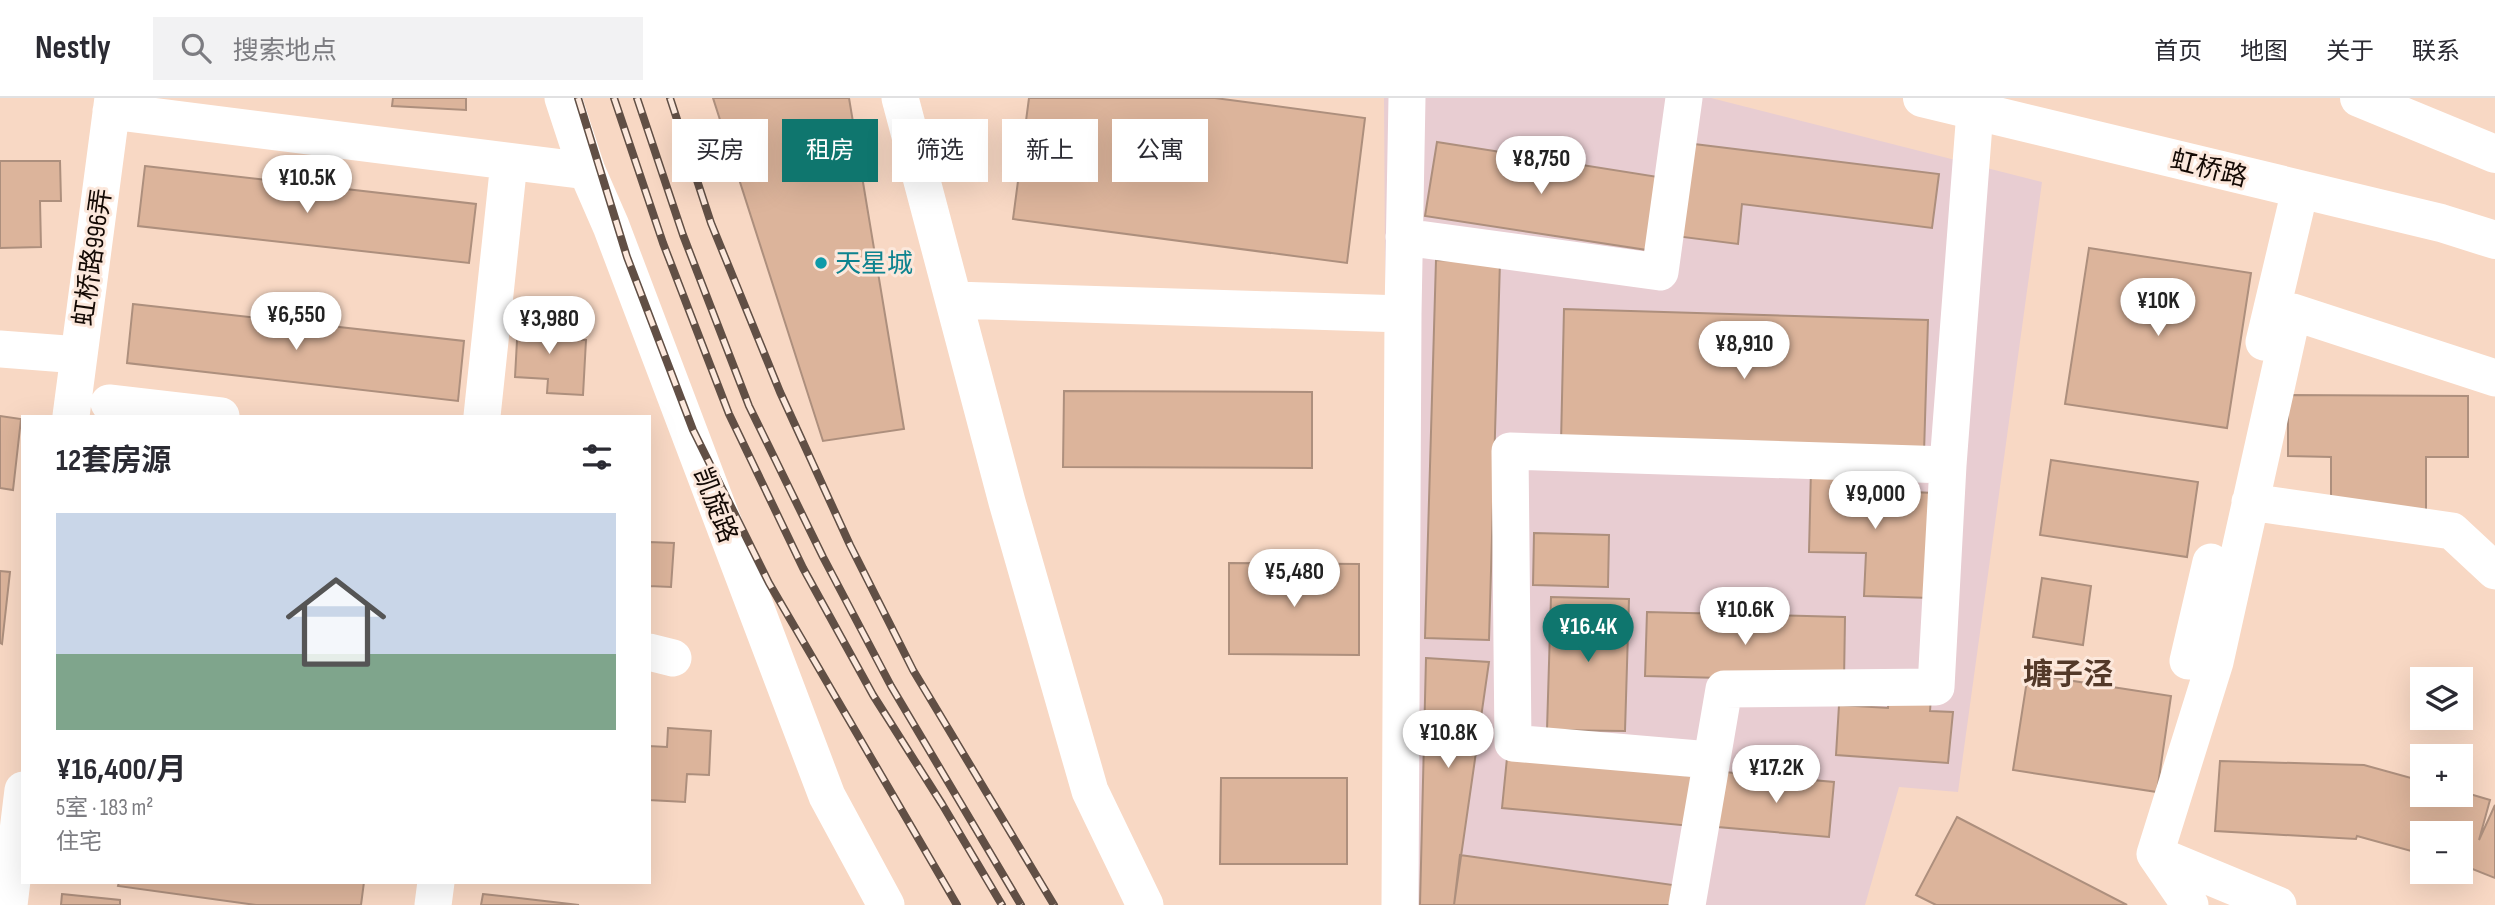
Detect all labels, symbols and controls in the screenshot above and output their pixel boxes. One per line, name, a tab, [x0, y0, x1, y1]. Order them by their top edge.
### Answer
search box	[153, 17, 643, 80]
text: Nestly	[35, 28, 111, 68]
icon: search	[177, 29, 215, 67]
text: 搜索地点	[233, 36, 337, 67]
text: 首页	[2154, 37, 2202, 66]
text: 地图	[2240, 37, 2288, 66]
text: 关于	[2326, 37, 2374, 66]
text: 联系	[2412, 37, 2460, 66]
chip: 买房	[672, 119, 768, 182]
chip: 租房	[782, 119, 878, 182]
chip: 筛选	[892, 119, 988, 182]
chip: 新上	[1002, 119, 1098, 182]
chip: 公寓	[1112, 119, 1208, 182]
pin: ¥8,750	[1484, 136, 1598, 196]
text: ¥8,750	[1512, 145, 1570, 173]
street label: 虹桥路	[2167, 145, 2250, 194]
pin: ¥10.5K	[250, 156, 364, 215]
text: ¥10.5K	[278, 164, 336, 192]
street label: 虹桥路996弄	[69, 187, 118, 328]
place label: 天星城	[835, 249, 913, 280]
marker: 天星城	[813, 255, 829, 271]
pin: ¥10K	[2117, 278, 2199, 338]
text: ¥10K	[2136, 287, 2180, 315]
pin: ¥6,550	[239, 292, 353, 352]
pin: ¥3,980	[492, 296, 606, 356]
text: ¥6,550	[266, 301, 326, 329]
text: ¥3,980	[519, 305, 579, 333]
pin: ¥8,910	[1687, 322, 1801, 381]
text: ¥8,910	[1715, 330, 1773, 358]
icon: filters	[578, 438, 616, 476]
text: 12套房源	[56, 443, 171, 479]
street label: 凯旋路	[686, 464, 743, 548]
pin: ¥9,000	[1818, 472, 1932, 531]
text: ¥9,000	[1845, 480, 1905, 508]
pin: ¥5,480	[1237, 550, 1351, 609]
text: ¥5,480	[1264, 558, 1324, 586]
icon: home	[273, 559, 399, 685]
pin: ¥10.6K	[1688, 588, 1802, 647]
text: ¥10.6K	[1716, 596, 1774, 624]
pin: ¥16.4K	[1531, 604, 1645, 664]
text: ¥16.4K	[1559, 613, 1617, 641]
district label: 塘子泾	[2023, 657, 2113, 693]
map controls	[2410, 667, 2473, 884]
button: layers	[2410, 667, 2473, 730]
pin: ¥10.8K	[1391, 710, 1505, 770]
text: ¥10.8K	[1419, 719, 1477, 747]
button: +	[2410, 744, 2473, 807]
pin: ¥17.2K	[1719, 746, 1833, 805]
text: ¥16,400/月	[56, 752, 187, 788]
text: ¥17.2K	[1748, 754, 1804, 782]
text: 5室 · 183 m²	[56, 794, 153, 822]
button: −	[2410, 821, 2473, 884]
text: 住宅	[56, 828, 102, 856]

